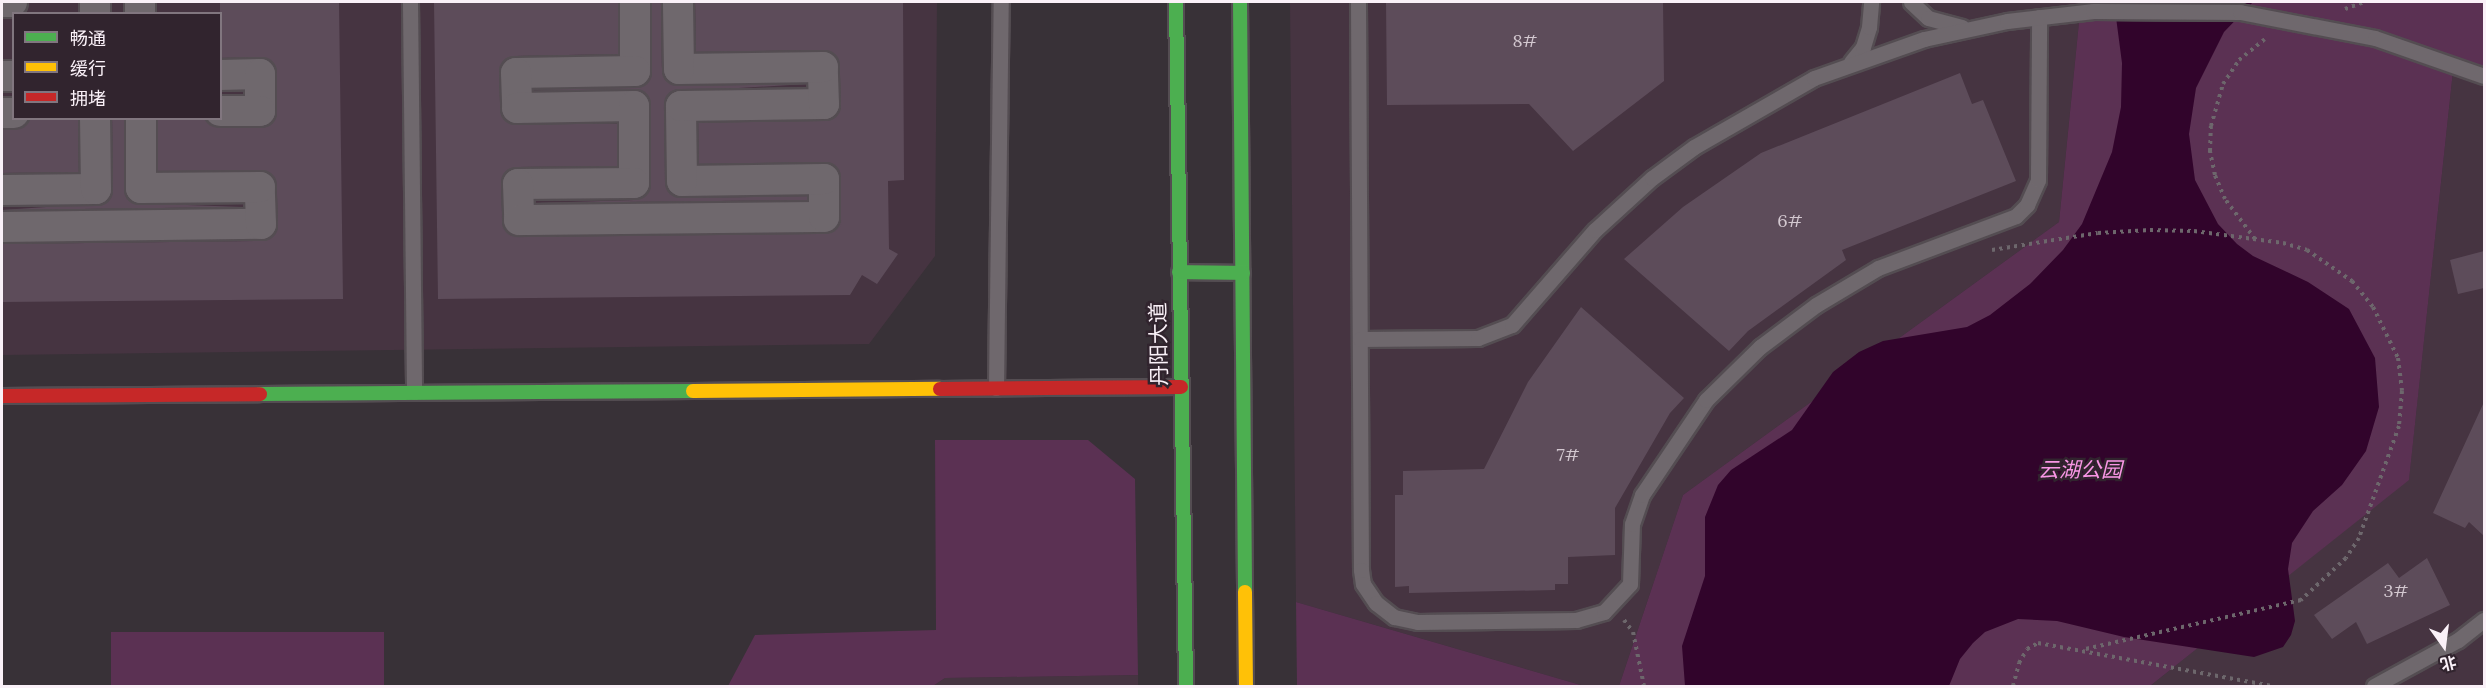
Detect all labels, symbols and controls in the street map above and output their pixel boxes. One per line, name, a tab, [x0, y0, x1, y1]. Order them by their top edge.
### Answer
legend	[12, 12, 222, 120]
text: 畅通	[70, 27, 106, 50]
house number: 8#	[1512, 30, 1538, 52]
text: 缓行	[70, 57, 106, 80]
text: 拥堵	[70, 87, 106, 110]
house number: 6#	[1777, 210, 1803, 232]
street label: 丹阳大道	[1146, 302, 1172, 386]
house number: 7#	[1556, 444, 1580, 466]
park label: 云湖公园	[2038, 457, 2122, 483]
house number: 3#	[2384, 580, 2408, 602]
north arrow	[2414, 616, 2474, 676]
text: 北	[2438, 652, 2459, 675]

